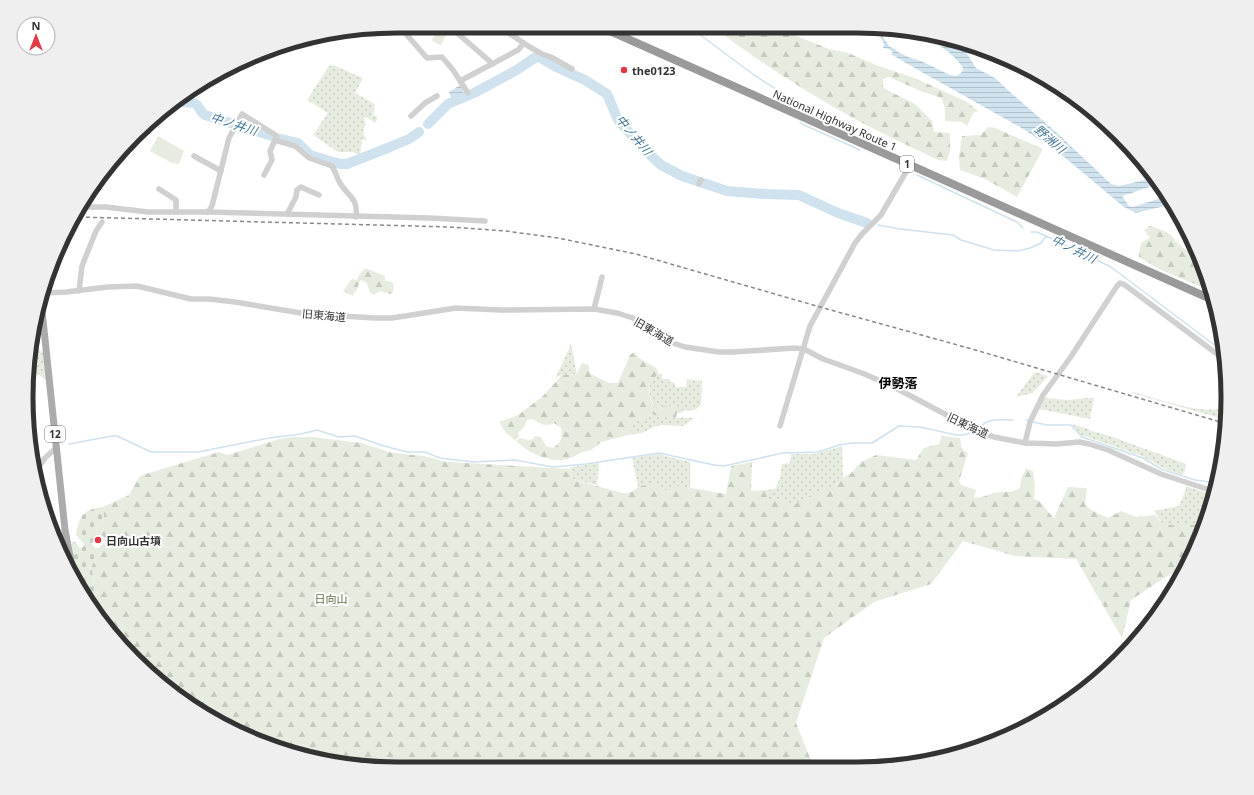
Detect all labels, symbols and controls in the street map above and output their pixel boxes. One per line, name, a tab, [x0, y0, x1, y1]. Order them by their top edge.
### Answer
north arrow	[16, 16, 56, 56]
text: N	[32, 18, 40, 33]
place label: the0123	[632, 63, 676, 78]
marker: the0123	[619, 65, 629, 75]
street label: National Highway Route 1	[771, 86, 899, 154]
water label: 中ノ井川	[209, 108, 261, 140]
water label: 中ノ井川	[612, 111, 657, 160]
water label: 野洲川	[1031, 121, 1071, 159]
road number: 1	[900, 156, 914, 172]
water label: 中ノ井川	[1049, 231, 1101, 268]
street label: 旧東海道	[301, 306, 347, 324]
street label: 旧東海道	[631, 314, 677, 348]
district label: 伊勢落	[878, 374, 918, 392]
street label: 旧東海道	[945, 409, 991, 441]
road number: 12	[45, 426, 65, 442]
place label: 日向山古墳	[106, 533, 161, 548]
marker: 日向山古墳	[93, 535, 103, 545]
park label: 日向山	[315, 591, 348, 606]

